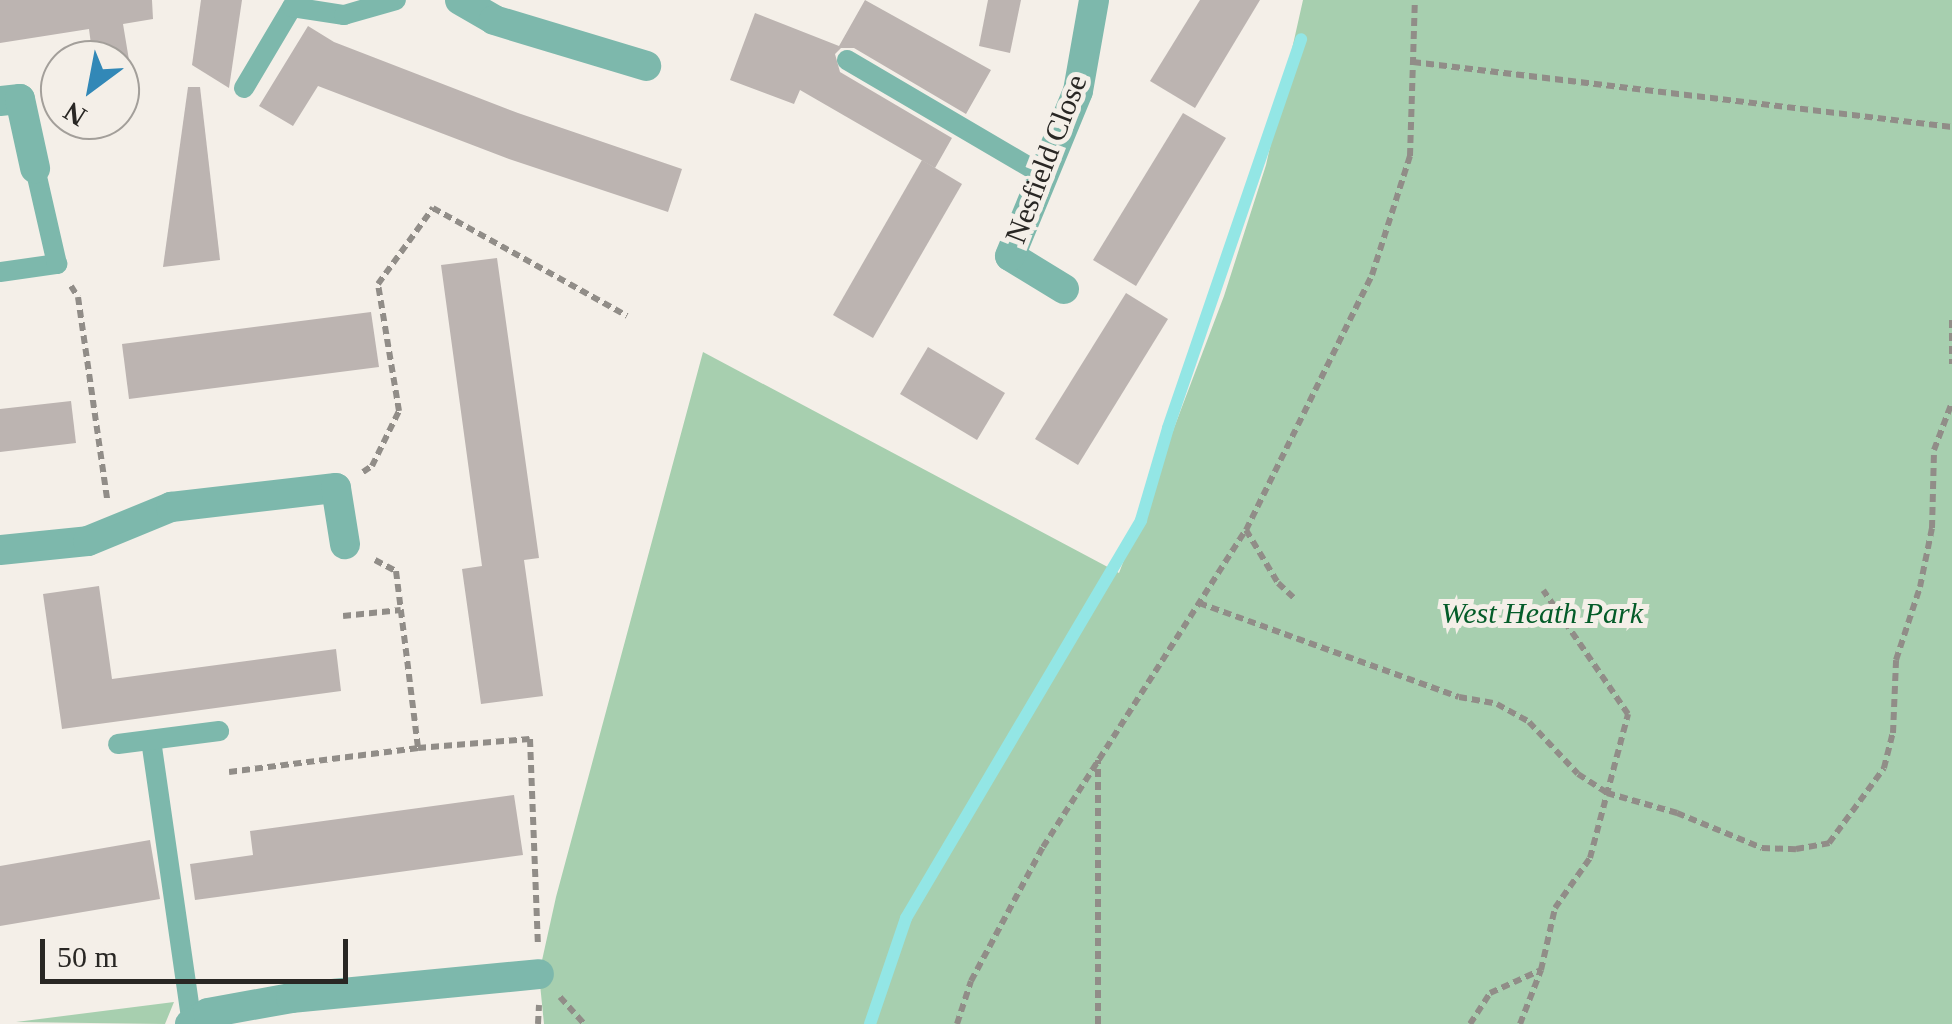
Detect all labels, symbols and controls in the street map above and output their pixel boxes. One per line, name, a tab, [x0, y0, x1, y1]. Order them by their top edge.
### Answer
north arrow	[40, 40, 140, 140]
street label: Nesfield Close	[997, 70, 1095, 248]
text: N	[58, 96, 92, 133]
park label: West Heath Park	[1441, 595, 1643, 631]
scale bar	[45, 919, 352, 981]
text: 50 m	[57, 940, 118, 973]

